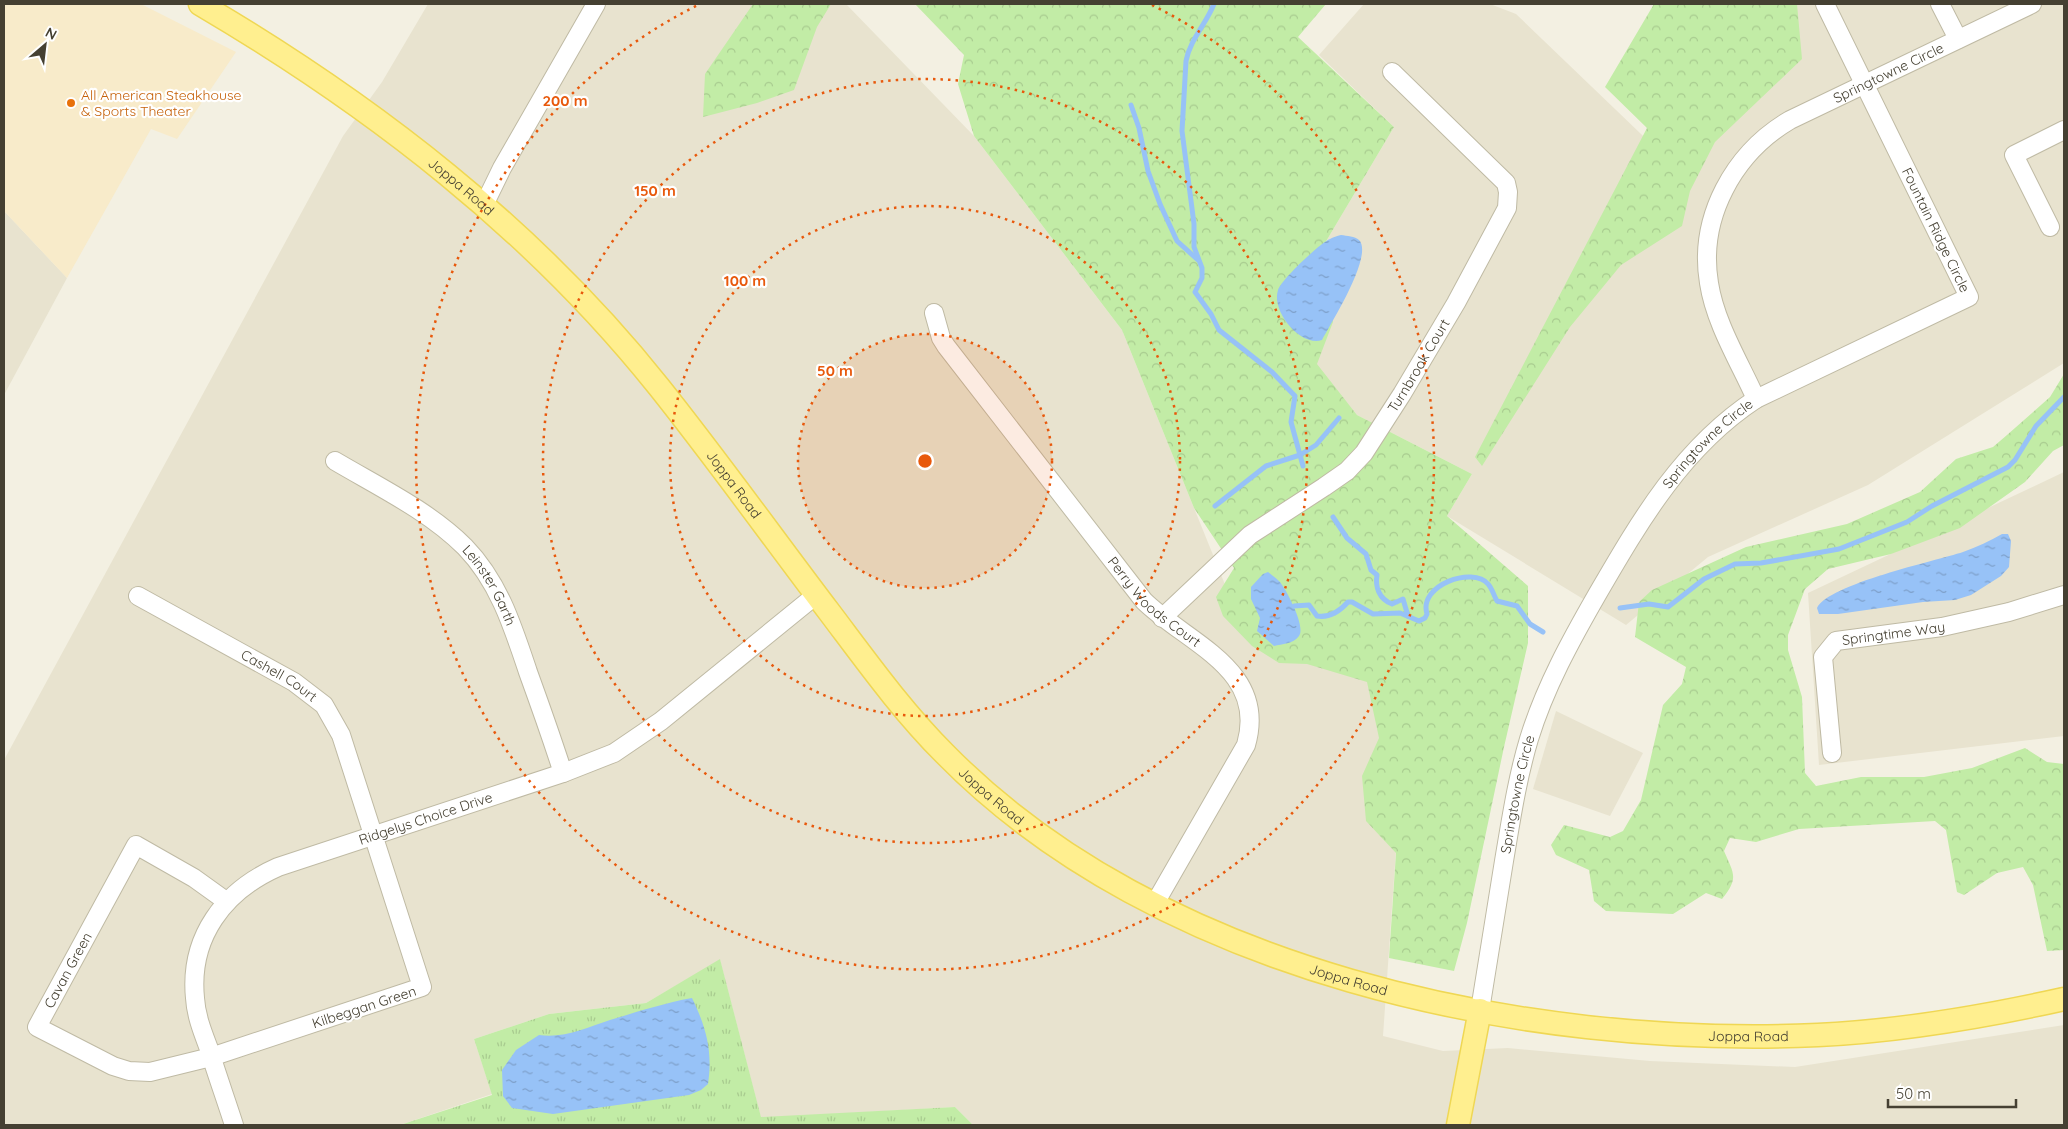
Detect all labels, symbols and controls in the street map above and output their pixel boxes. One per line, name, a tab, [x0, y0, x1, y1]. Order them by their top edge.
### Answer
north arrow	[20, 20, 70, 70]
text: N	[42, 23, 60, 44]
street label: Springtowne Circle	[1830, 39, 1947, 107]
place label: All American Steakhouse & Sports Theater	[81, 86, 241, 120]
text: 200 m	[543, 91, 588, 110]
marker: All American Steakhouse & Sports Theater	[65, 97, 77, 109]
street label: Joppa Road	[425, 154, 498, 219]
street label: Fountain Ridge Circle	[1898, 165, 1974, 296]
text: 150 m	[634, 181, 676, 200]
text: 100 m	[724, 271, 766, 290]
street label: Turnbrook Court	[1384, 315, 1454, 416]
text: 50 m	[817, 361, 853, 380]
street label: Springtowne Circle	[1658, 395, 1756, 492]
street label: Joppa Road	[702, 447, 765, 522]
centre of rings	[916, 452, 934, 470]
street label: Leinster Garth	[458, 541, 520, 628]
street label: Perry Woods Court	[1104, 553, 1205, 651]
street label: Springtime Way	[1841, 618, 1946, 649]
street label: Cashell Court	[238, 646, 321, 706]
street label: Springtowne Circle	[1496, 733, 1539, 855]
street label: Joppa Road	[955, 763, 1027, 829]
street label: Ridgelys Choice Drive	[356, 788, 495, 849]
street label: Cavan Green	[40, 929, 96, 1012]
street label: Joppa Road	[1307, 960, 1389, 999]
street label: Kilbeggan Green	[310, 982, 418, 1032]
street label: Joppa Road	[1708, 1027, 1789, 1045]
scale bar	[1888, 1076, 2016, 1108]
text: 50 m	[1896, 1084, 1931, 1103]

